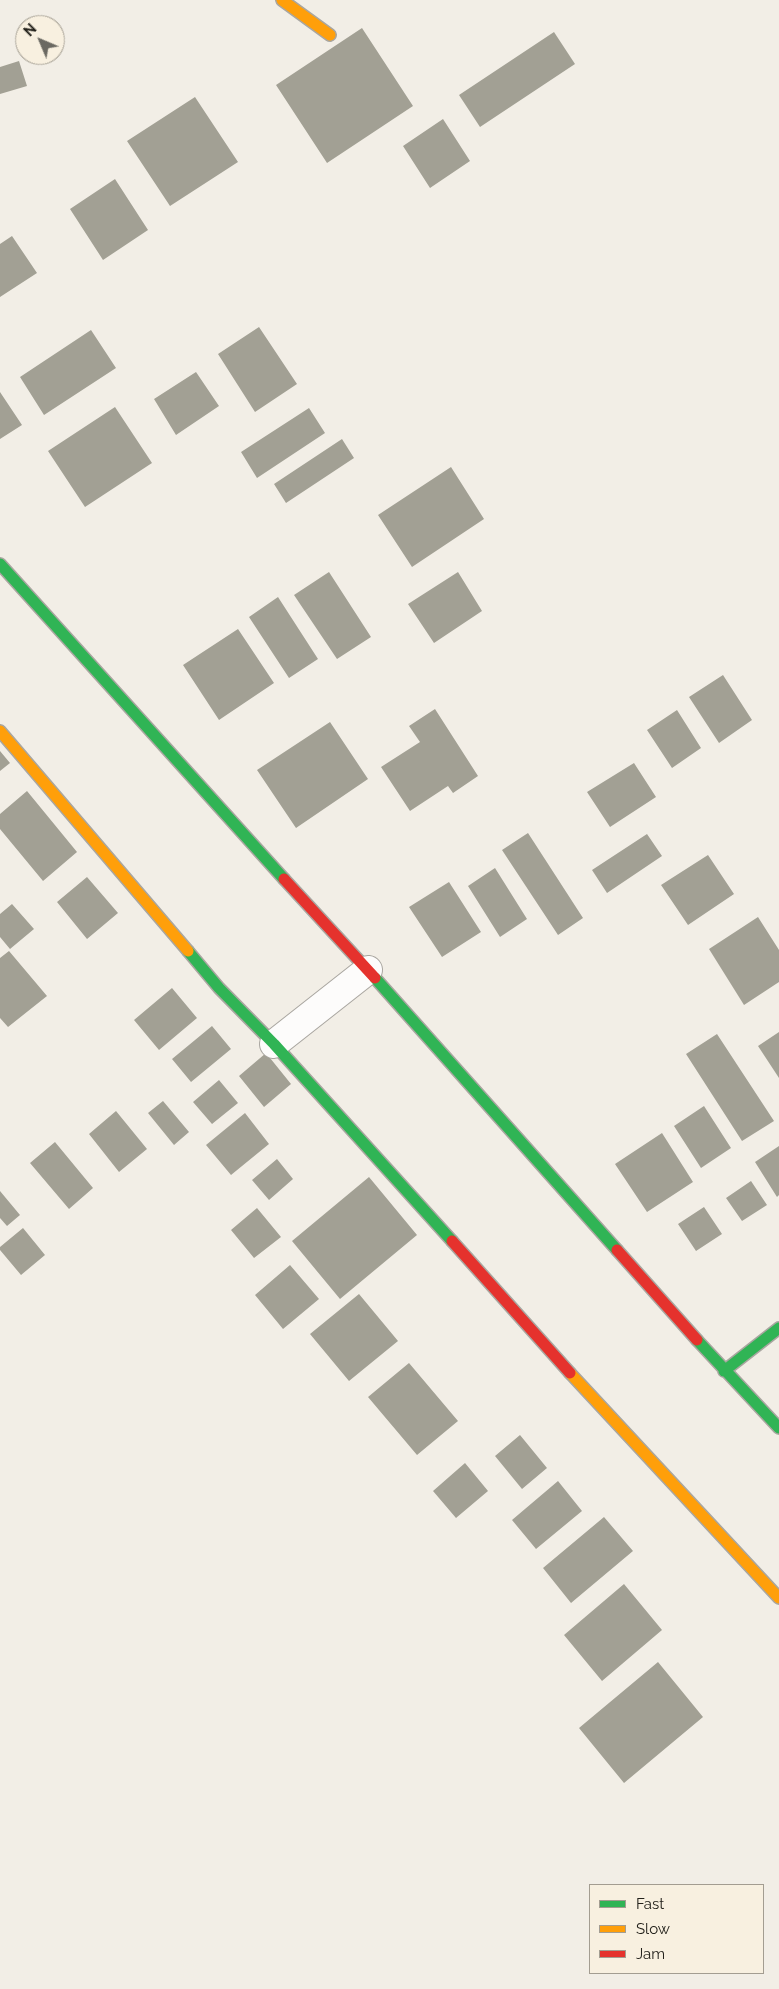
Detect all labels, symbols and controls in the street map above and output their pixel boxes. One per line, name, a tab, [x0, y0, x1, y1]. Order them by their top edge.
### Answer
north arrow	[15, 15, 65, 65]
text: N	[21, 21, 40, 40]
legend	[589, 1884, 764, 1974]
text: Fast	[636, 1895, 664, 1913]
text: Slow	[636, 1920, 670, 1938]
text: Jam	[636, 1945, 665, 1963]

